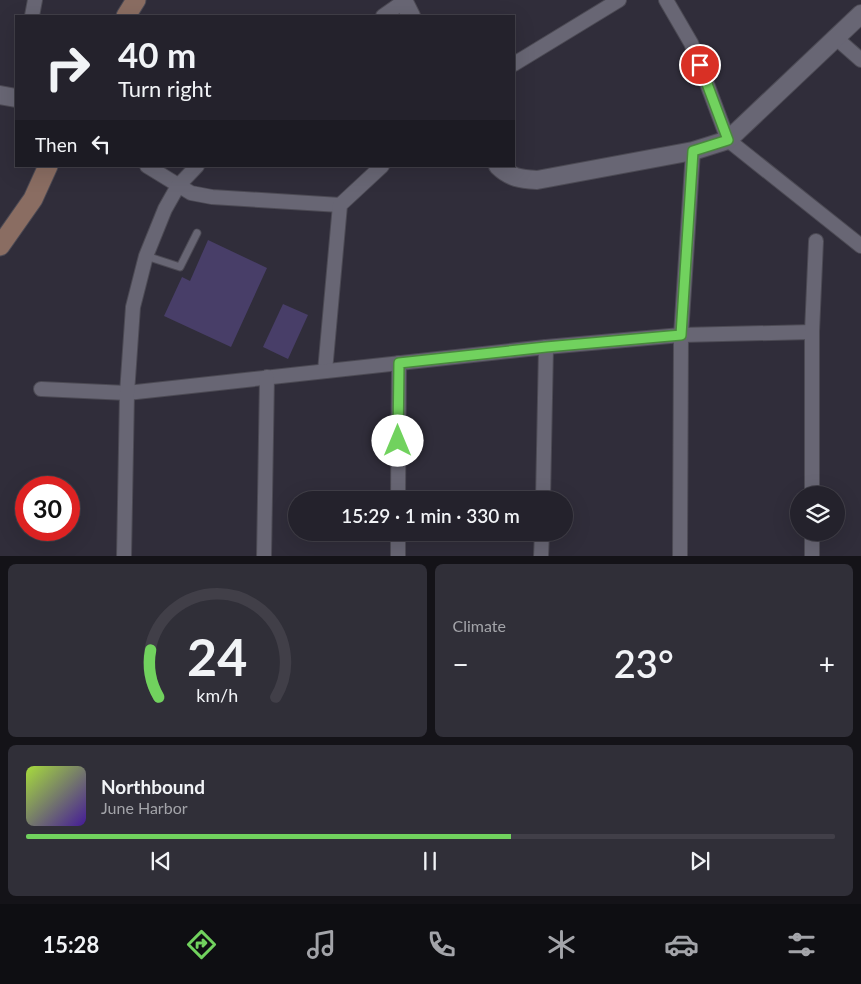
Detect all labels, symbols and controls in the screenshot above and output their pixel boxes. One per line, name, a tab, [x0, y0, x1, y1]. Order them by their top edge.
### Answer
text: 40 m	[118, 33, 196, 75]
icon: right	[35, 35, 100, 100]
pin	[679, 44, 721, 86]
icon: arrive	[686, 51, 714, 79]
text: Turn right	[118, 75, 212, 102]
icon: left	[87, 130, 115, 158]
text: Then	[35, 133, 77, 156]
position arrow	[371, 414, 423, 466]
speed limit sign: 30	[15, 476, 80, 541]
map controls	[790, 486, 845, 541]
button: layers	[790, 486, 845, 541]
text: 15:29 · 1 min · 330 m	[341, 504, 520, 527]
text: Climate	[453, 616, 506, 635]
text: 24	[187, 625, 247, 687]
text: 23°	[614, 640, 674, 686]
text: −	[453, 647, 469, 681]
text: +	[819, 647, 835, 681]
text: km/h	[196, 684, 238, 706]
text: Northbound	[101, 775, 205, 798]
text: June Harbor	[101, 798, 188, 817]
icon: previous	[147, 847, 175, 875]
icon: pause	[416, 847, 444, 875]
icon: next	[686, 847, 714, 875]
icon: directions	[184, 927, 219, 962]
icon: music	[304, 927, 339, 962]
icon: phone	[424, 927, 459, 962]
icon: climate	[544, 927, 579, 962]
icon: car	[664, 927, 699, 962]
icon: filters	[784, 927, 819, 962]
text: 15:28	[42, 931, 99, 958]

